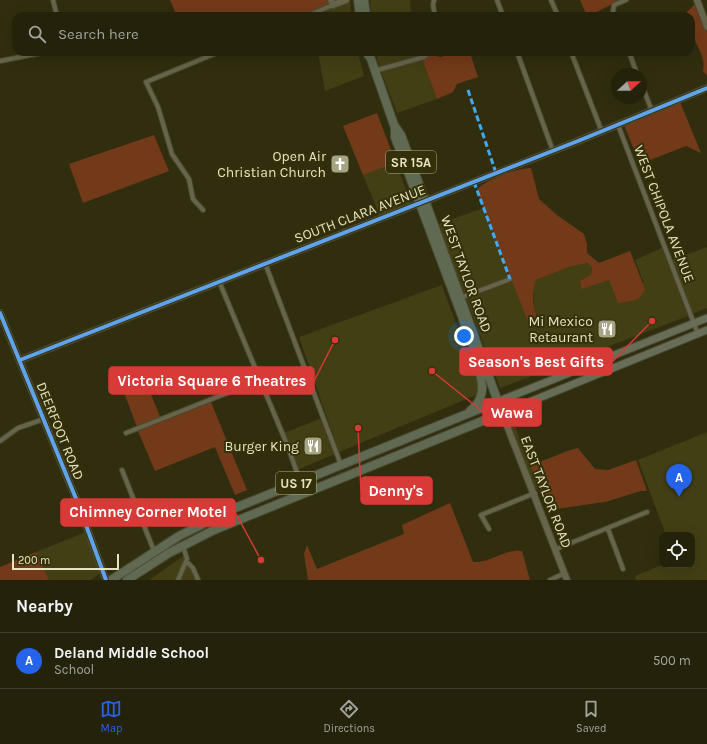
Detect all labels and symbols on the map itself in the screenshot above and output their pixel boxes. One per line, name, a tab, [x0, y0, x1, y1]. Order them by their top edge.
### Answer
north arrow	[611, 68, 647, 104]
street label: WEST CHIPOLA AVENUE	[630, 143, 698, 285]
place label: Open Air Christian Church	[217, 148, 327, 181]
road number: SR 15A	[386, 151, 436, 173]
church icon: Open Air Christian Church	[329, 153, 351, 175]
street label: SOUTH CLARA AVENUE	[292, 181, 428, 247]
street label: WEST TAYLOR ROAD	[437, 213, 495, 335]
place label: Mi Mexico Retaurant	[528, 313, 593, 346]
restaurant icon: Mi Mexico Retaurant	[596, 318, 618, 340]
your location	[454, 326, 474, 346]
callout: Season's Best Gifts	[460, 348, 612, 375]
text: Season's Best Gifts	[468, 353, 604, 371]
callout: Victoria Square 6 Theatres	[109, 367, 314, 394]
text: Victoria Square 6 Theatres	[118, 372, 306, 390]
street label: DEERFOOT ROAD	[33, 380, 87, 482]
callout: Wawa	[483, 399, 541, 426]
text: Wawa	[491, 404, 533, 422]
street label: EAST TAYLOR ROAD	[517, 433, 575, 551]
restaurant icon: Burger King	[302, 435, 324, 457]
place label: Burger King	[224, 438, 299, 455]
pin: A	[666, 464, 692, 497]
road number: US 17	[276, 472, 316, 494]
callout: Denny's	[361, 477, 432, 504]
text: Denny's	[368, 482, 424, 500]
callout: Chimney Corner Motel	[61, 499, 235, 526]
text: Chimney Corner Motel	[69, 503, 227, 521]
scale bar	[12, 552, 119, 571]

